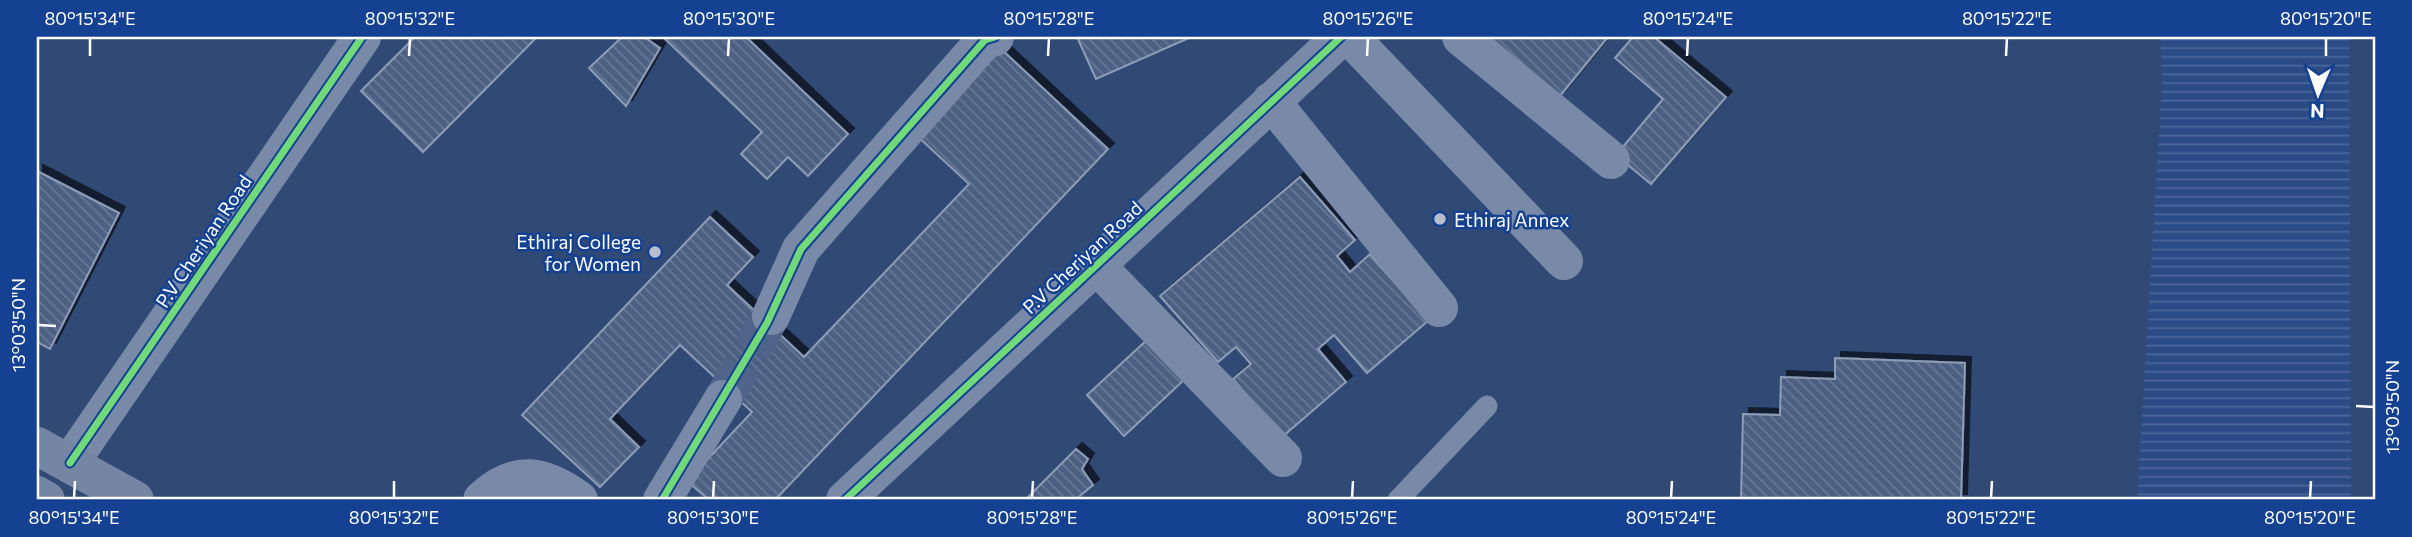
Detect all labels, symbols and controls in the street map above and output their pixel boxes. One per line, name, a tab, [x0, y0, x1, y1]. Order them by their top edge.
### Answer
text: 80°15'34"E	[44, 7, 136, 29]
text: 80°15'32"E	[365, 7, 455, 29]
text: 80°15'30"E	[683, 7, 775, 29]
text: 80°15'28"E	[1003, 7, 1095, 29]
text: 80°15'26"E	[1322, 7, 1414, 29]
text: 80°15'24"E	[1643, 7, 1733, 29]
text: 80°15'22"E	[1962, 7, 2052, 29]
text: 80°15'20"E	[2280, 7, 2372, 29]
north arrow	[2282, 60, 2352, 130]
text: N	[2310, 100, 2325, 123]
street label: P.V Cheriyan Road	[150, 170, 256, 312]
street label: P.V Cheriyan Road	[1018, 196, 1146, 318]
place label: Ethiraj Annex	[1454, 208, 1569, 231]
marker: Ethiraj Annex	[1432, 211, 1448, 227]
place label: Ethiraj College for Women	[516, 230, 641, 275]
marker: Ethiraj College for Women	[647, 244, 663, 260]
text: 13°03'50"N	[7, 278, 29, 372]
text: 13°03'50"N	[2381, 360, 2403, 454]
text: 80°15'34"E	[28, 506, 120, 528]
text: 80°15'32"E	[349, 506, 439, 528]
text: 80°15'30"E	[667, 506, 759, 528]
text: 80°15'28"E	[986, 506, 1078, 528]
text: 80°15'26"E	[1306, 506, 1398, 528]
text: 80°15'24"E	[1626, 506, 1716, 528]
text: 80°15'22"E	[1946, 506, 2036, 528]
text: 80°15'20"E	[2264, 506, 2356, 528]

